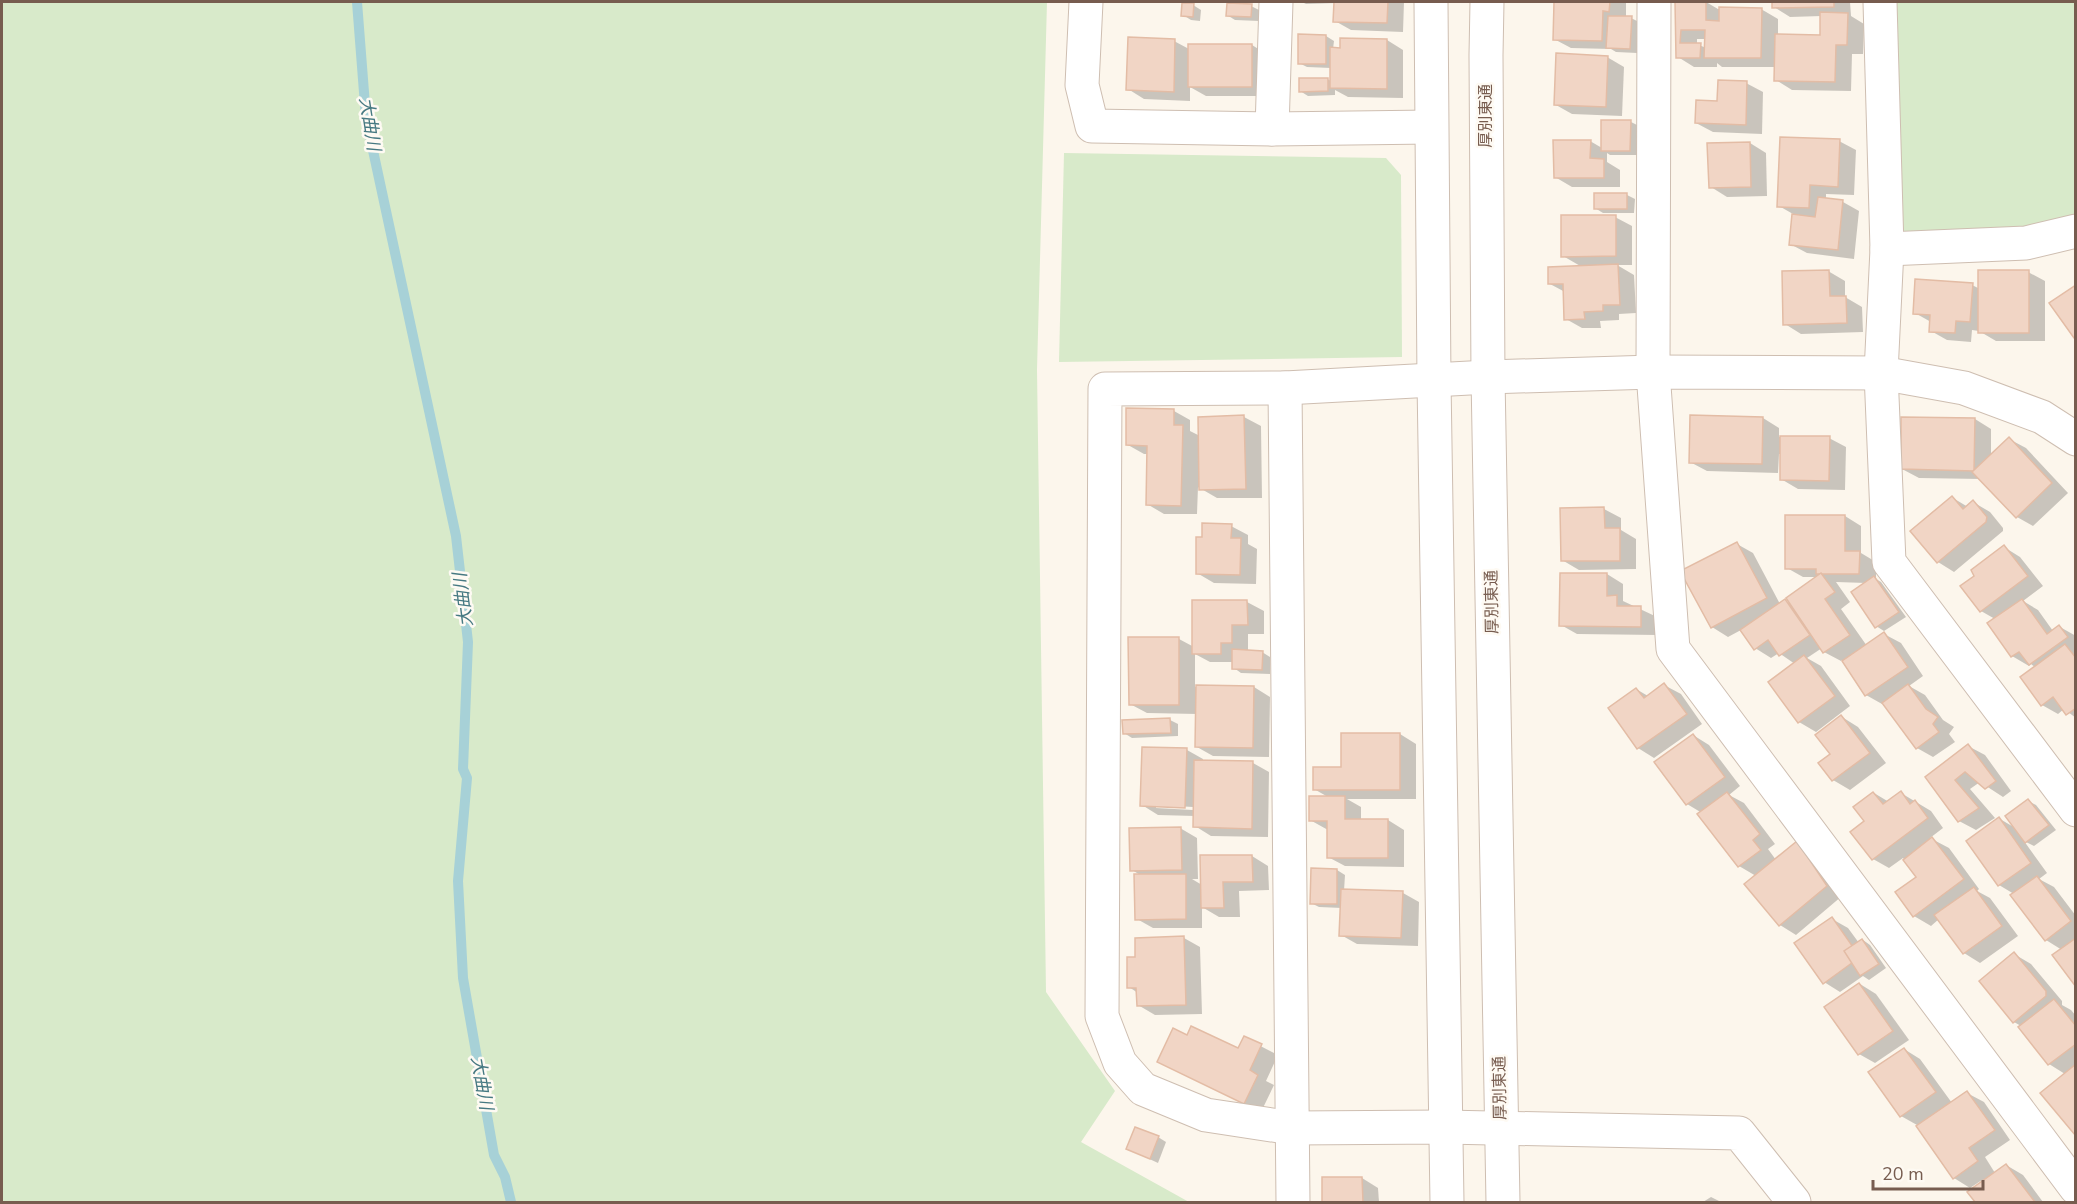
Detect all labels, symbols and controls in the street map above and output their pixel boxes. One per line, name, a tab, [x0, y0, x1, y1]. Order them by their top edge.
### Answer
street label: 厚別東通	[1475, 84, 1497, 148]
water label: 大曲川	[354, 95, 386, 155]
water label: 大曲川	[448, 570, 478, 628]
street label: 厚別東通	[1480, 570, 1504, 634]
water label: 大曲川	[465, 1054, 499, 1114]
street label: 厚別東通	[1488, 1056, 1512, 1120]
scale bar	[1873, 1153, 1982, 1191]
text: 20 m	[1882, 1162, 1924, 1186]

